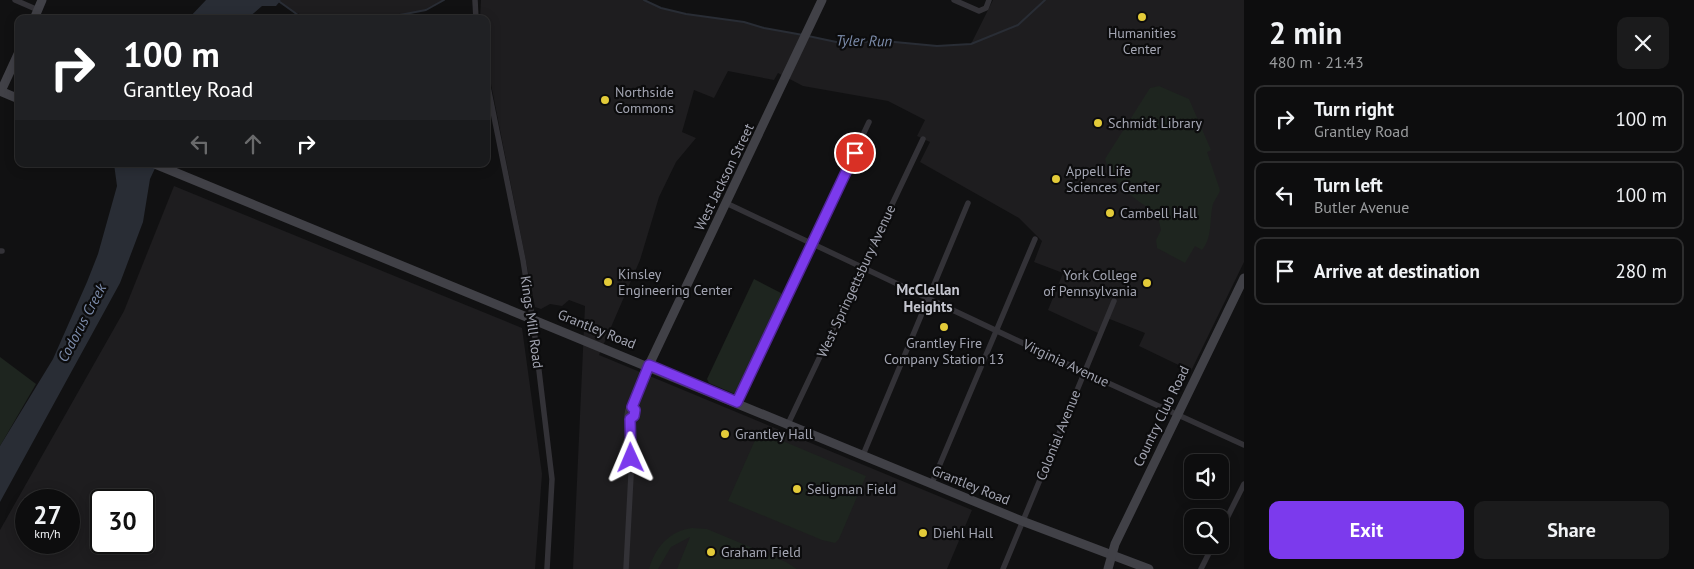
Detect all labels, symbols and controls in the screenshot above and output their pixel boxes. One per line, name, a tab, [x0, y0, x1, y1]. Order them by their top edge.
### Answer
marker: Humanities Center	[1136, 11, 1148, 23]
text: 2 min	[1269, 13, 1342, 52]
button: close	[1617, 17, 1669, 69]
place label: Humanities Center	[1108, 24, 1176, 58]
text: 100 m	[123, 31, 220, 77]
water label: Tyler Run	[836, 31, 893, 50]
icon: right	[40, 35, 105, 100]
text: 480 m · 21:43	[1269, 52, 1364, 72]
text: Grantley Road	[123, 75, 253, 103]
place label: Northside Commons	[615, 83, 674, 117]
marker: Northside Commons	[599, 94, 611, 106]
text: Turn right	[1314, 97, 1394, 121]
icon: right	[1271, 105, 1299, 133]
text: 100 m	[1615, 107, 1667, 131]
place label: Schmidt Library	[1108, 114, 1203, 132]
marker: Schmidt Library	[1092, 117, 1104, 129]
street label: West Jackson Street	[690, 120, 758, 234]
text: Grantley Road	[1314, 121, 1409, 141]
icon: left	[186, 130, 214, 158]
icon: ahead	[239, 130, 267, 158]
icon: right	[292, 130, 320, 158]
pin	[834, 132, 876, 174]
icon: arrive	[841, 139, 869, 167]
place label: Appell Life Sciences Center	[1066, 162, 1160, 196]
marker: Appell Life Sciences Center	[1050, 173, 1062, 185]
text: Turn left	[1314, 173, 1383, 197]
icon: left	[1271, 181, 1299, 209]
text: 100 m	[1615, 183, 1667, 207]
text: Butler Avenue	[1314, 197, 1409, 217]
street label: West Springettsbury Avenue	[813, 202, 899, 360]
place label: Cambell Hall	[1120, 204, 1197, 222]
marker: Cambell Hall	[1104, 207, 1116, 219]
icon: arrive	[1271, 257, 1299, 285]
text: Arrive at destination	[1314, 259, 1480, 283]
text: 280 m	[1615, 259, 1667, 283]
place label: Kinsley Engineering Center	[618, 265, 733, 299]
place label: York College of Pennsylvania	[1043, 266, 1137, 300]
street label: Kings Mill Road	[517, 274, 547, 370]
marker: Kinsley Engineering Center	[602, 276, 614, 288]
marker: York College of Pennsylvania	[1141, 277, 1153, 289]
water label: Codorus Creek	[53, 279, 111, 365]
district label: McClellan Heights	[896, 280, 960, 316]
street label: Grantley Road	[555, 305, 639, 353]
marker: Grantley Fire Company Station 13	[938, 321, 950, 333]
place label: Grantley Fire Company Station 13	[884, 334, 1004, 368]
street label: Virginia Avenue	[1019, 335, 1112, 391]
street label: Country Club Road	[1129, 363, 1193, 469]
street label: Colonial Avenue	[1032, 387, 1084, 483]
place label: Grantley Hall	[735, 425, 813, 443]
marker: Grantley Hall	[719, 428, 731, 440]
position arrow	[604, 431, 656, 483]
map controls	[1184, 454, 1229, 554]
button: sound	[1184, 454, 1229, 499]
street label: Grantley Road	[929, 461, 1013, 509]
place label: Seligman Field	[807, 480, 896, 498]
marker: Seligman Field	[791, 483, 803, 495]
speed limit sign: 30	[90, 489, 155, 554]
text: 27	[33, 499, 62, 531]
button: Exit	[1269, 501, 1464, 559]
button: Share	[1474, 501, 1669, 559]
button: search	[1184, 509, 1229, 554]
place label: Diehl Hall	[933, 524, 993, 542]
text: km/h	[34, 526, 61, 541]
marker: Diehl Hall	[917, 527, 929, 539]
place label: Graham Field	[721, 543, 801, 561]
marker: Graham Field	[705, 546, 717, 558]

